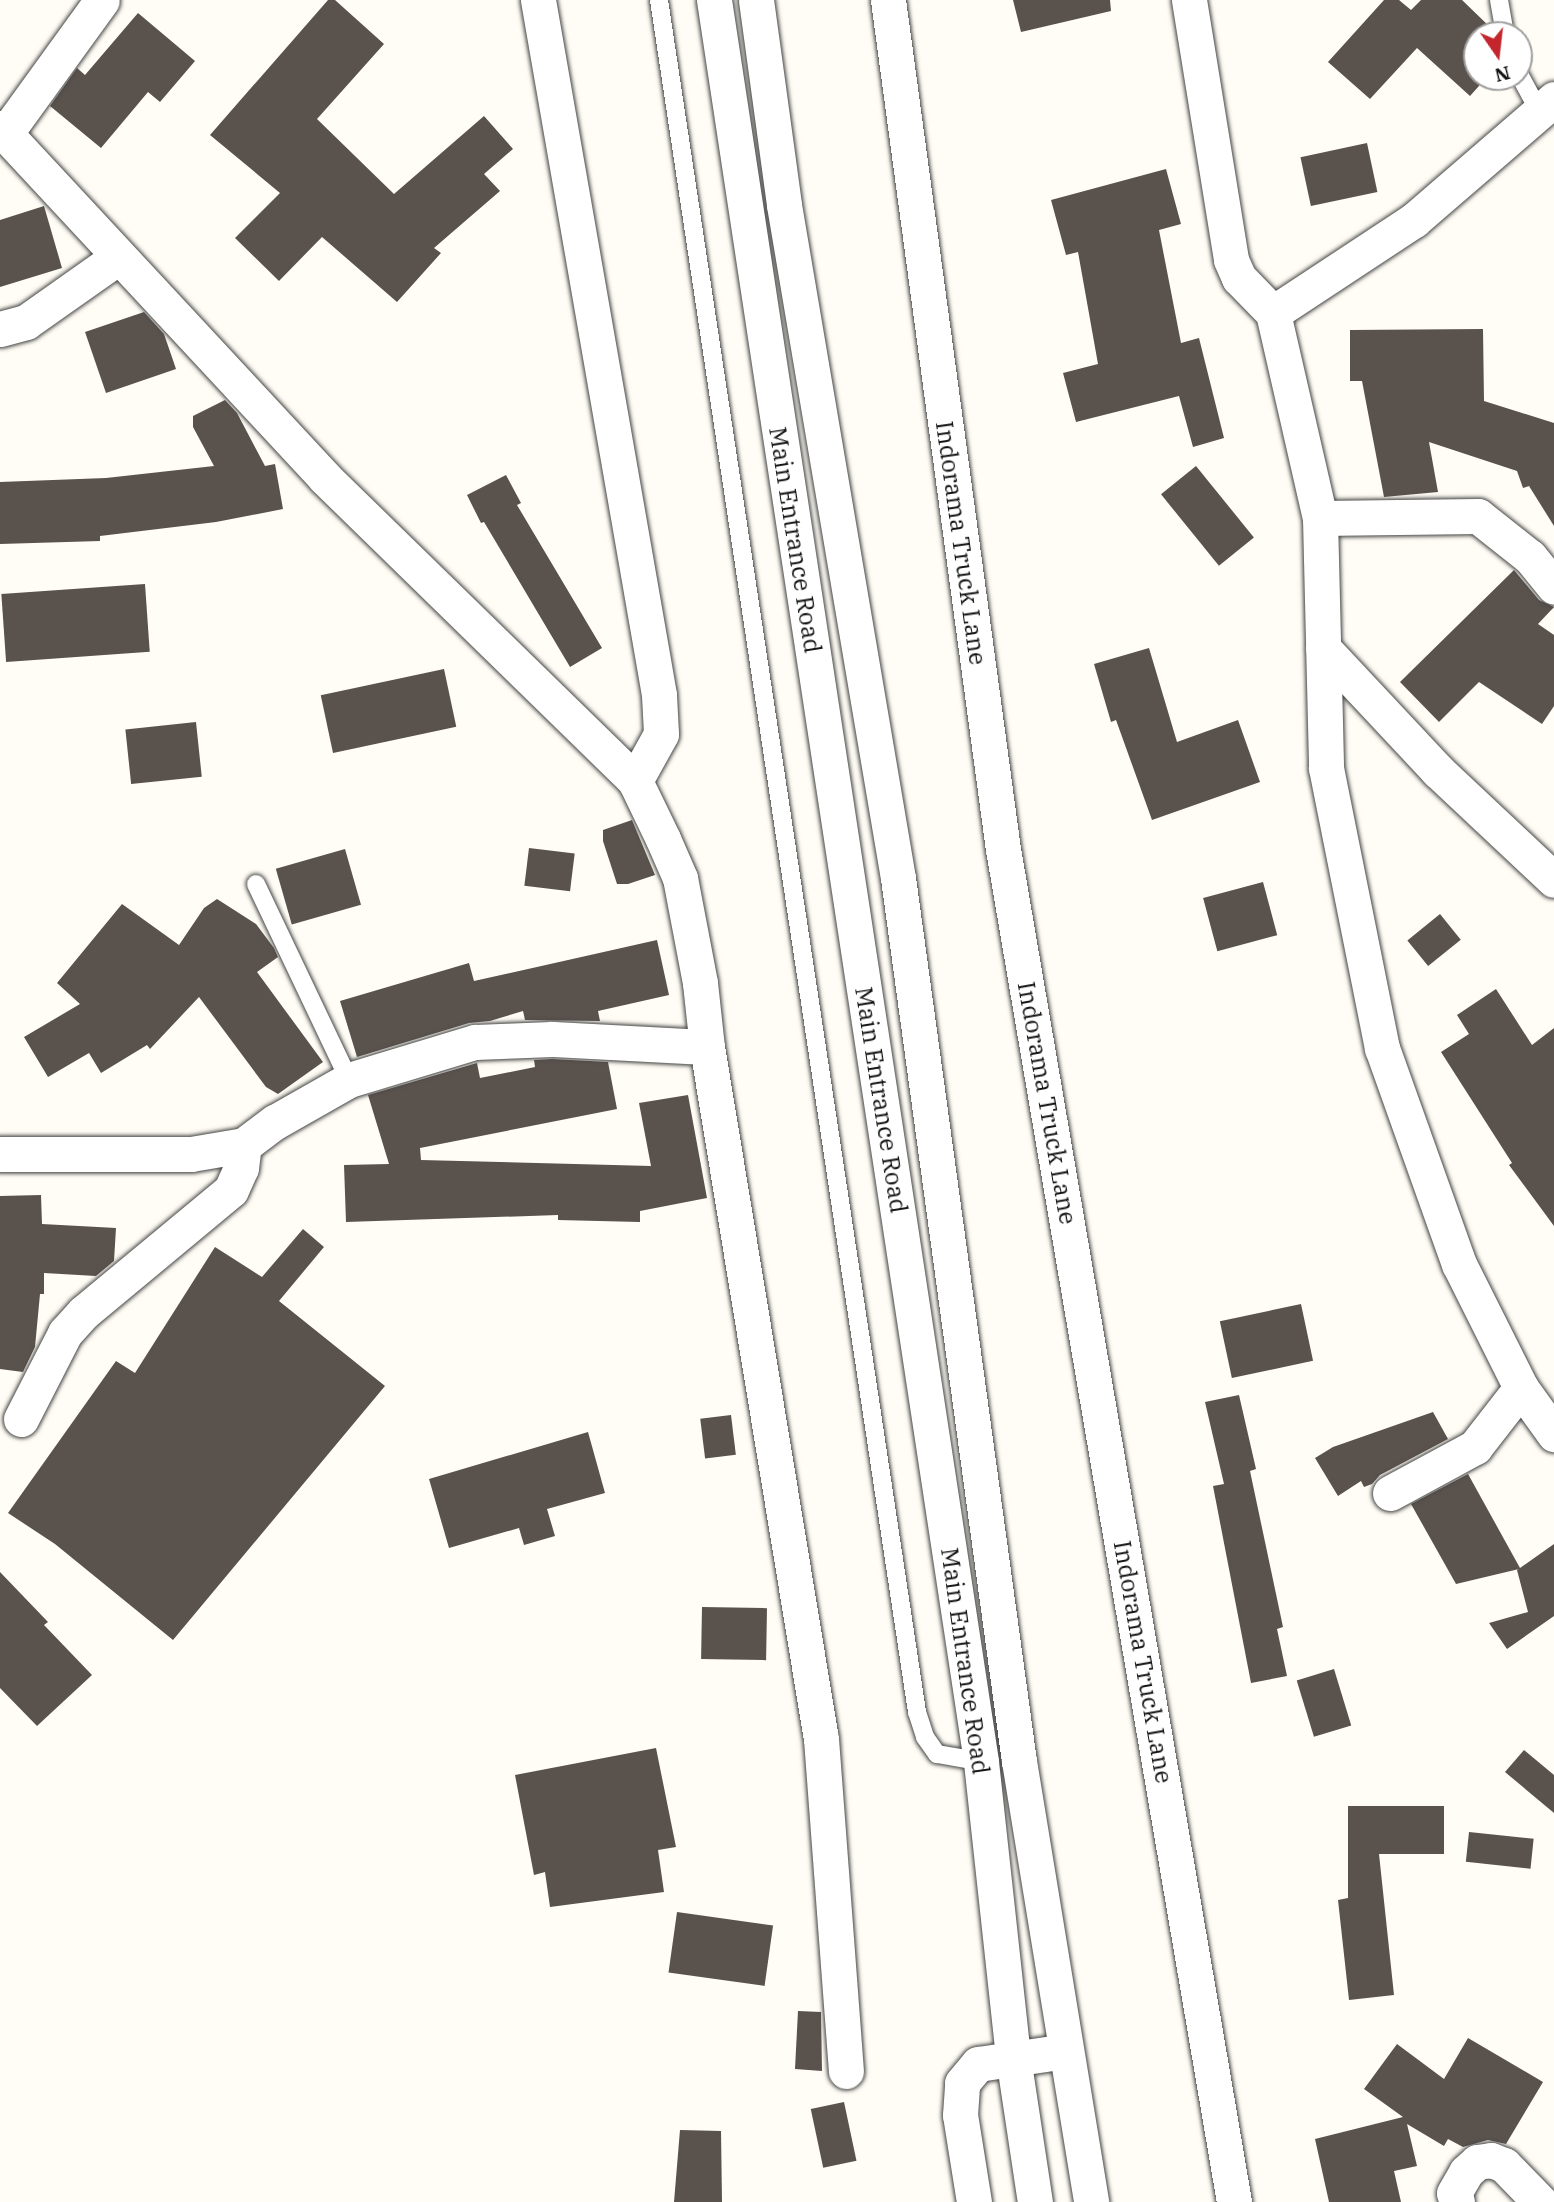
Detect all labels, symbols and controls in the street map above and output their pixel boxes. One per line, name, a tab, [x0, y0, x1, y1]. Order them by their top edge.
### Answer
north arrow	[1463, 21, 1533, 91]
text: N	[1492, 61, 1513, 88]
street label: Indorama Truck Lane	[930, 419, 992, 667]
street label: Main Entrance Road	[763, 425, 827, 655]
street label: Indorama Truck Lane	[1011, 979, 1083, 1227]
street label: Main Entrance Road	[849, 985, 913, 1215]
street label: Indorama Truck Lane	[1107, 1538, 1179, 1786]
street label: Main Entrance Road	[935, 1546, 995, 1776]

